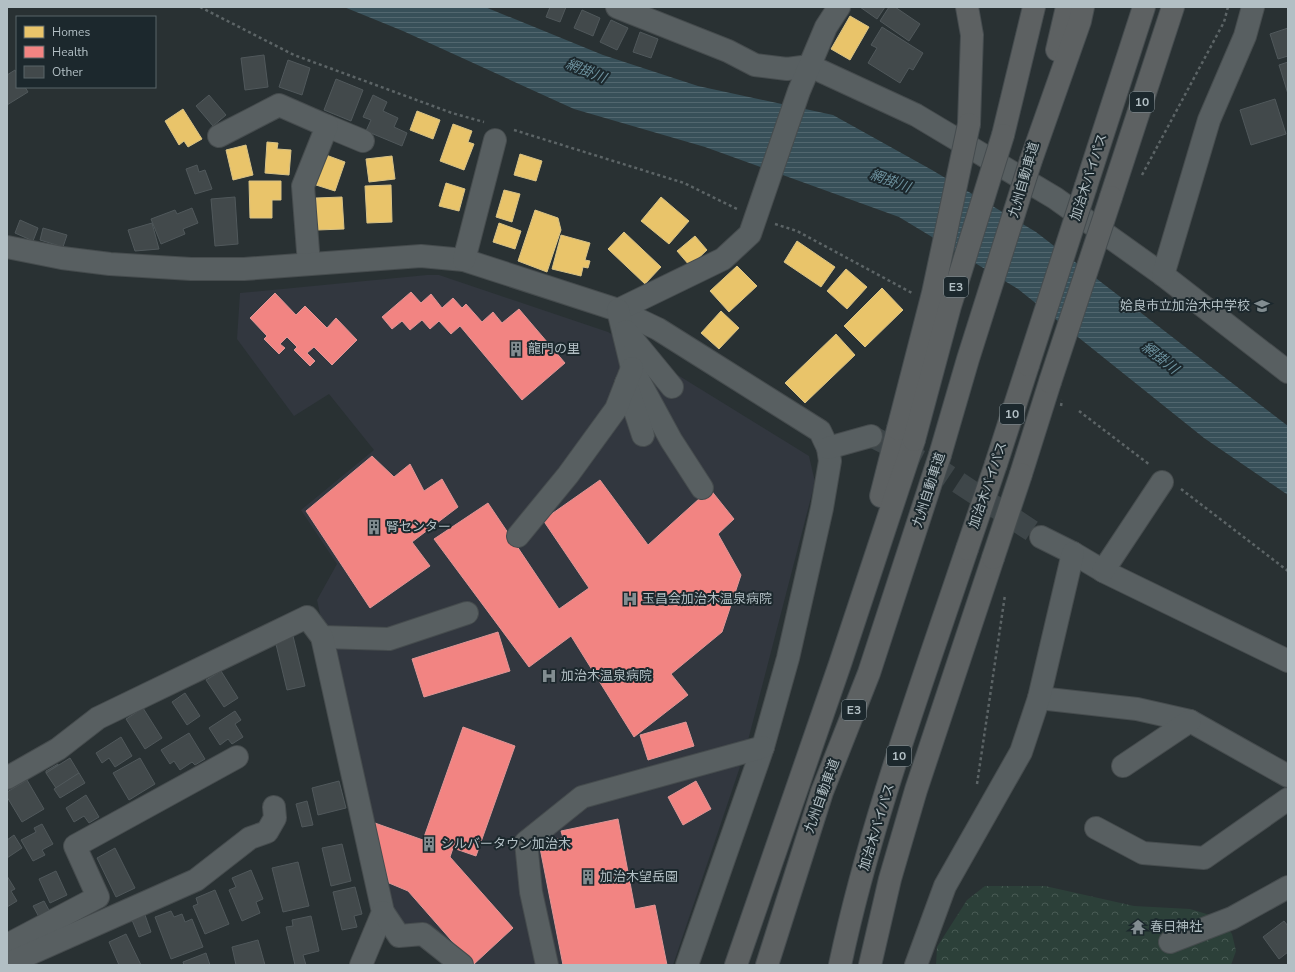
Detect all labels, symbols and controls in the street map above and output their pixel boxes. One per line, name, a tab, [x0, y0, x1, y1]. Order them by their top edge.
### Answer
legend	[16, 16, 156, 88]
text: Homes	[52, 24, 90, 40]
text: Health	[52, 44, 88, 60]
water label: 網掛川	[563, 54, 611, 88]
text: Other	[52, 64, 84, 80]
road number: 10	[1130, 92, 1154, 112]
street label: 加治木バイパス	[1066, 131, 1112, 223]
street label: 九州自動車道	[1005, 140, 1043, 220]
water label: 網掛川	[867, 165, 915, 198]
road number: E3	[944, 277, 968, 297]
place label: 姶良市立加治木中学校	[1120, 297, 1250, 315]
school or university icon: 姶良市立加治木中学校	[1253, 297, 1271, 315]
water label: 網掛川	[1138, 338, 1184, 380]
building icon: 龍門の里	[507, 340, 525, 358]
place label: 龍門の里	[528, 340, 580, 358]
road number: 10	[1000, 404, 1024, 424]
street label: 加治木バイパス	[965, 439, 1011, 531]
street label: 九州自動車道	[908, 450, 950, 530]
building icon: 腎センター	[365, 518, 383, 536]
place label: 腎センター	[386, 518, 451, 536]
hospital icon: 玉昌会加治木温泉病院	[621, 590, 639, 608]
place label: 玉昌会加治木温泉病院	[642, 590, 772, 608]
hospital icon: 加治木温泉病院	[540, 667, 558, 685]
place label: 加治木温泉病院	[561, 667, 652, 685]
road number: E3	[842, 700, 866, 720]
road number: 10	[887, 746, 911, 766]
street label: 九州自動車道	[800, 756, 844, 836]
street label: 加治木バイパス	[855, 781, 899, 873]
building icon: シルバータウン加治木	[420, 835, 438, 853]
place label: シルバータウン加治木	[441, 835, 571, 853]
building icon: 加治木望岳園	[579, 868, 597, 886]
place label: 加治木望岳園	[600, 868, 678, 886]
temple icon: 春日神社	[1129, 918, 1147, 936]
place label: 春日神社	[1150, 918, 1202, 936]

